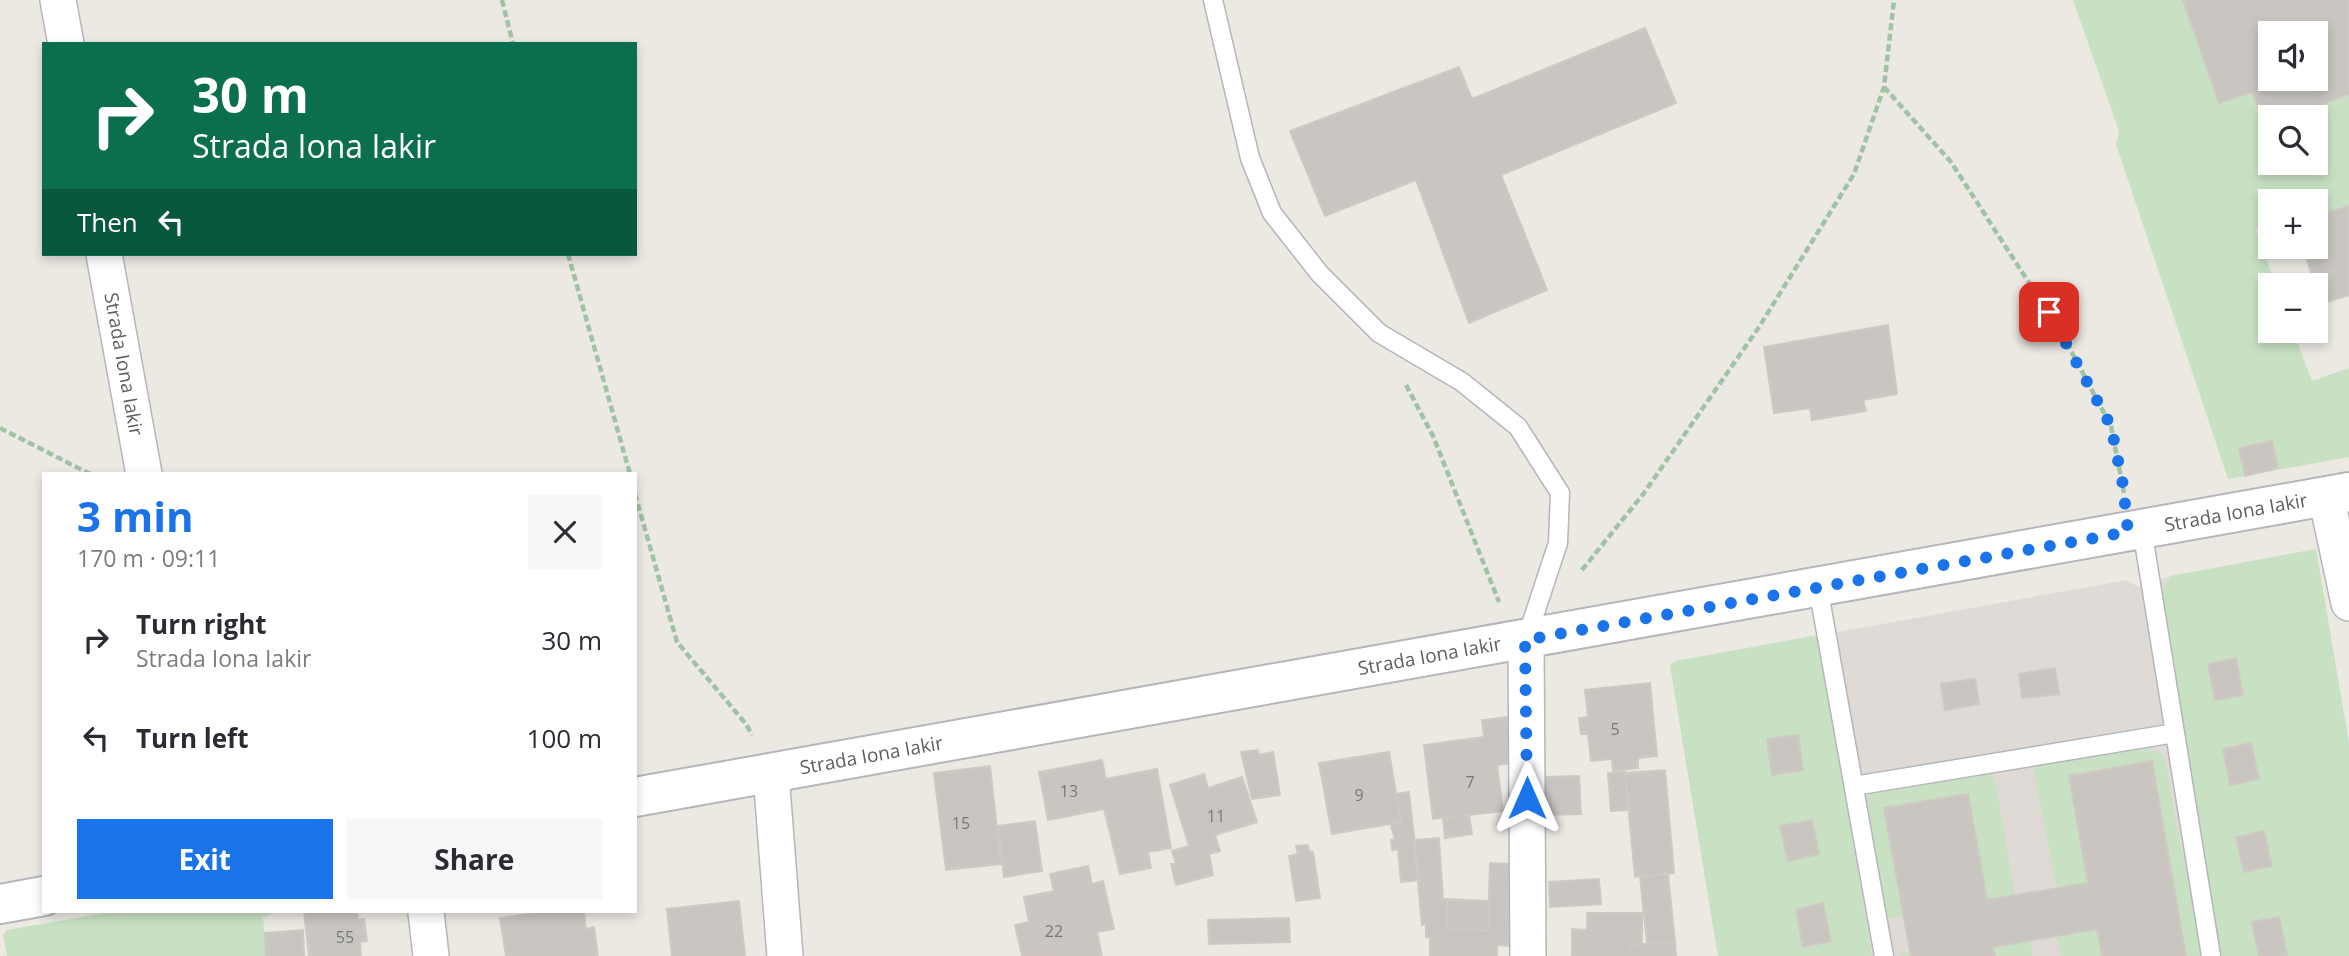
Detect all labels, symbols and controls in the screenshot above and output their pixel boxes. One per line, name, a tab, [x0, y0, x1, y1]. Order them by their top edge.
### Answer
map controls	[2258, 21, 2328, 343]
button: sound	[2258, 21, 2328, 91]
text: 30 m	[192, 61, 309, 127]
icon: right	[77, 70, 168, 161]
button: search	[2258, 105, 2328, 175]
text: Strada Iona Iakir	[192, 124, 436, 167]
button: +	[2258, 189, 2328, 259]
icon: left	[152, 203, 190, 241]
text: Then	[77, 204, 138, 240]
button: −	[2258, 273, 2328, 343]
pin	[2019, 282, 2079, 342]
street label: Strada Iona Iakir	[98, 291, 150, 438]
icon: arrive	[2030, 293, 2068, 331]
text: 3 min	[77, 487, 194, 544]
street label: Strada Iona Iakir	[2162, 487, 2310, 538]
button: close	[528, 495, 602, 569]
text: 170 m · 09:11	[77, 542, 220, 574]
text: Turn right	[136, 606, 267, 642]
icon: right	[77, 621, 115, 659]
text: 30 m	[541, 622, 602, 658]
street label: Strada Iona Iakir	[1356, 630, 1503, 681]
text: Strada Iona Iakir	[136, 642, 311, 674]
house number: 5	[1610, 718, 1620, 740]
icon: left	[77, 719, 115, 757]
text: Turn left	[136, 720, 248, 756]
text: 100 m	[527, 720, 602, 756]
street label: Strada Iona Iakir	[798, 729, 945, 780]
position arrow	[1490, 761, 1564, 835]
house number: 7	[1465, 771, 1475, 793]
house number: 13	[1060, 780, 1078, 802]
house number: 9	[1354, 784, 1364, 806]
house number: 11	[1207, 805, 1225, 827]
house number: 15	[952, 812, 970, 834]
button: Exit	[77, 819, 333, 899]
button: Share	[347, 819, 602, 899]
house number: 22	[1045, 920, 1063, 942]
house number: 55	[336, 926, 354, 948]

